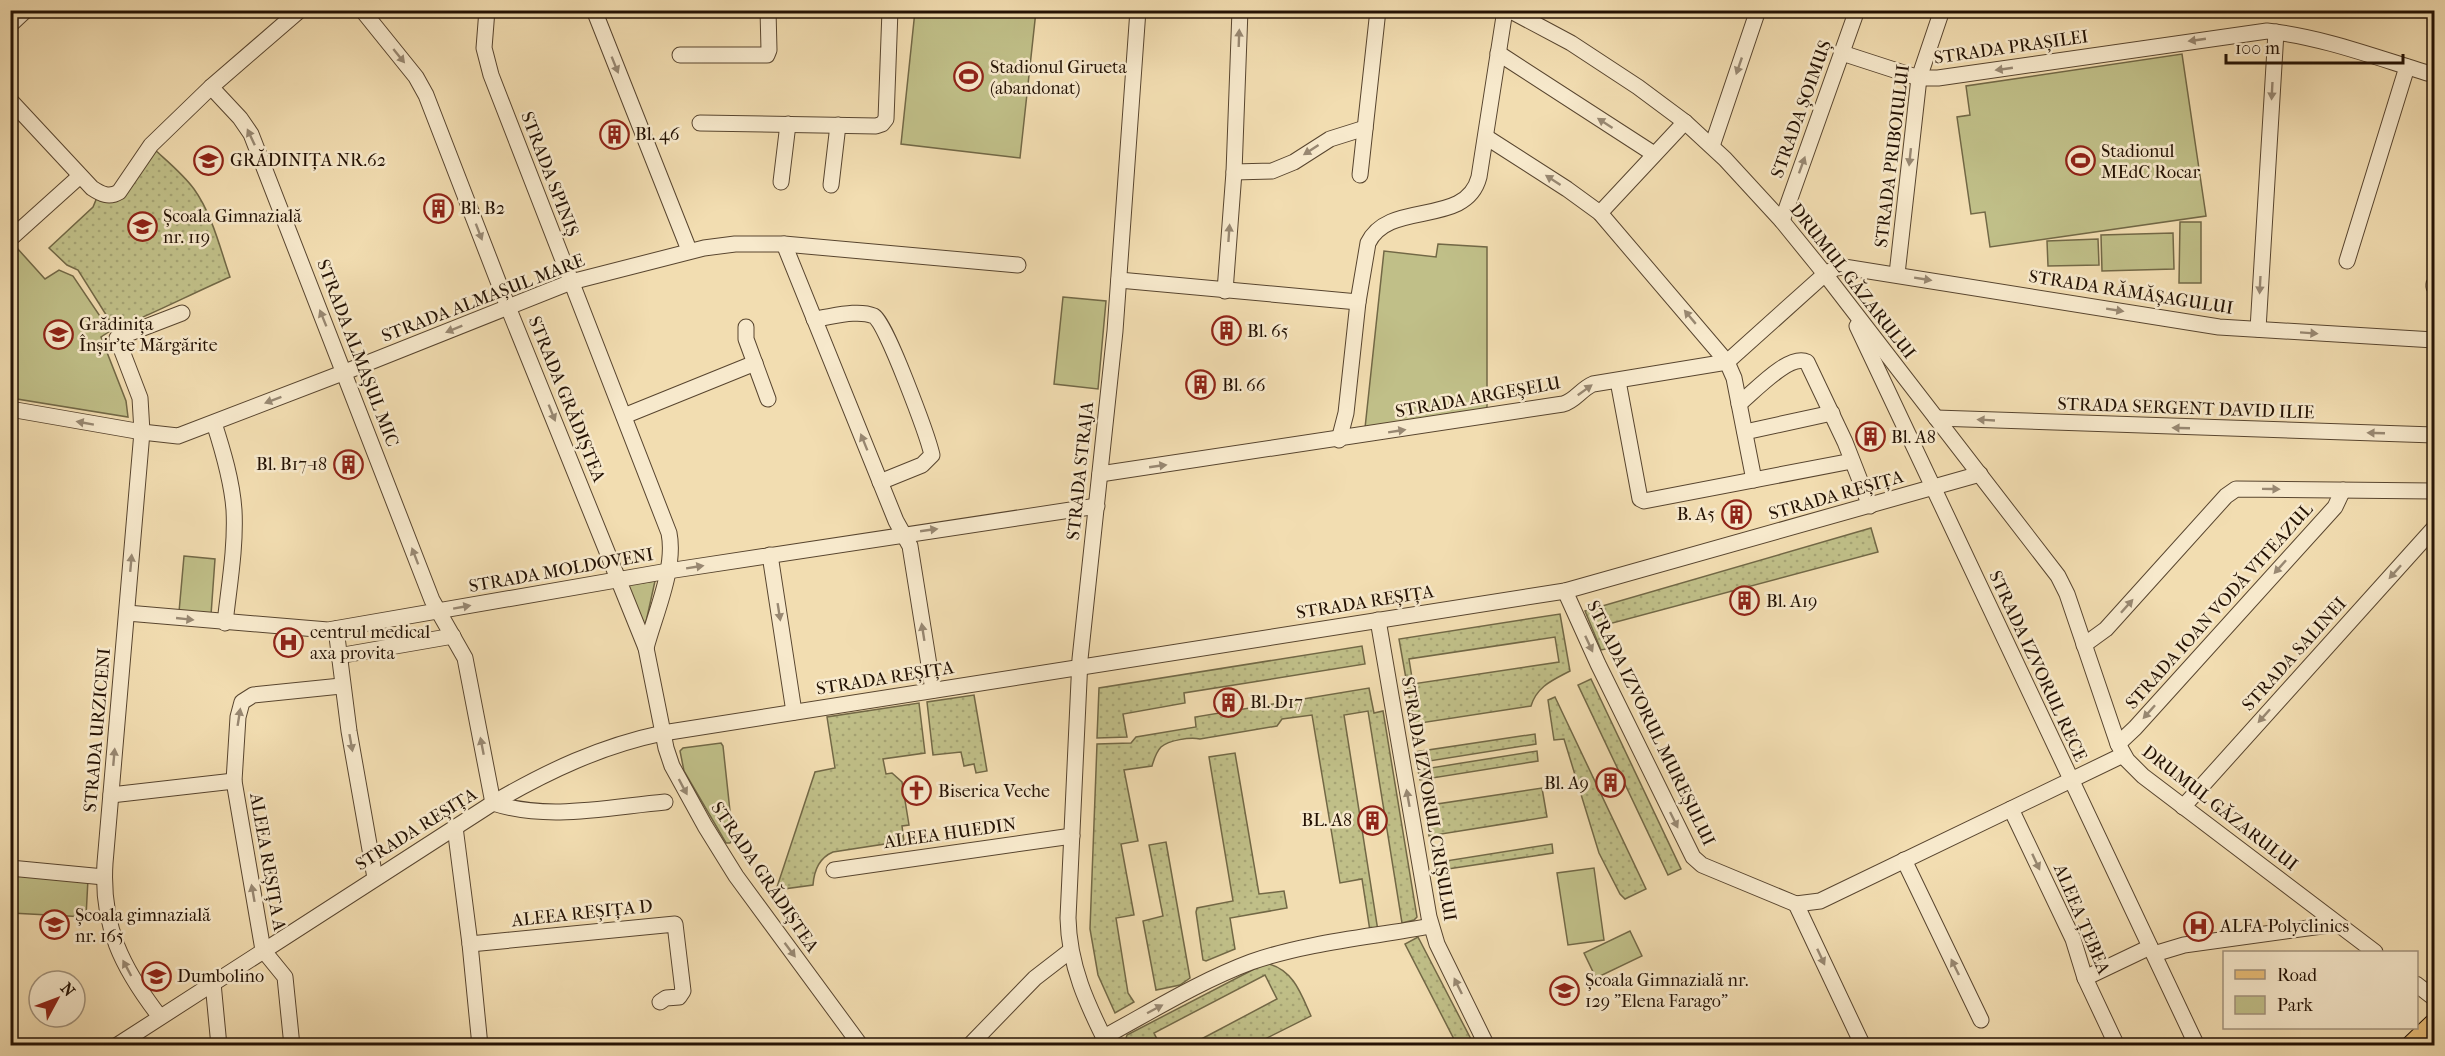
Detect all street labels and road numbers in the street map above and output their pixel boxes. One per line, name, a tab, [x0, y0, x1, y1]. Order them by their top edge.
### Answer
street label: STRADA PRAȘILEI	[1933, 26, 2090, 69]
street label: STRADA ȘOIMUȘ	[1767, 37, 1836, 181]
street label: STRADA PRIBOIULUI	[1871, 63, 1914, 249]
street label: STRADA SPINIȘ	[516, 109, 583, 240]
street label: DRUMUL GĂZARULUI	[1785, 198, 1921, 363]
street label: STRADA ALMAȘUL MARE	[379, 250, 588, 347]
street label: STRADA ALMAȘUL MIC	[312, 257, 403, 450]
street label: STRADA RĂMĂȘAGULUI	[2027, 264, 2235, 319]
street label: STRADA GRĂDIȘTEA	[524, 312, 611, 486]
street label: STRADA ARGEȘELU	[1394, 373, 1563, 422]
street label: STRADA SERGENT DAVID ILIE	[2057, 394, 2315, 423]
street label: STRADA STRAJA	[1063, 401, 1098, 541]
street label: STRADA REȘIȚA	[1766, 466, 1906, 525]
street label: STRADA IOAN VODĂ VITEAZUL	[2120, 498, 2318, 714]
street label: STRADA MOLDOVENI	[467, 544, 655, 597]
street label: STRADA IZVORUL RECE	[1984, 568, 2091, 765]
street label: STRADA REȘIȚA	[1295, 581, 1436, 624]
street label: STRADA SALINEI	[2238, 593, 2351, 715]
street label: STRADA IZVORUL MUREȘULUI	[1582, 597, 1719, 849]
street label: STRADA URZICENI	[80, 647, 115, 813]
street label: STRADA REȘIȚA	[815, 657, 956, 700]
street label: STRADA IZVORUL CRIȘULUI	[1397, 675, 1460, 923]
street label: DRUMUL GĂZARULUI	[2138, 740, 2303, 876]
street label: STRADA REȘIȚA	[352, 783, 481, 875]
street label: ALEEA REȘIȚA A	[245, 790, 290, 933]
street label: STRADA GRĂDIȘTEA	[706, 797, 825, 957]
street label: ALEEA HUEDIN	[882, 814, 1018, 853]
street label: ALEEA ȚEBEA	[2049, 860, 2114, 978]
street label: ALEEA REȘIȚA D	[509, 896, 654, 931]

